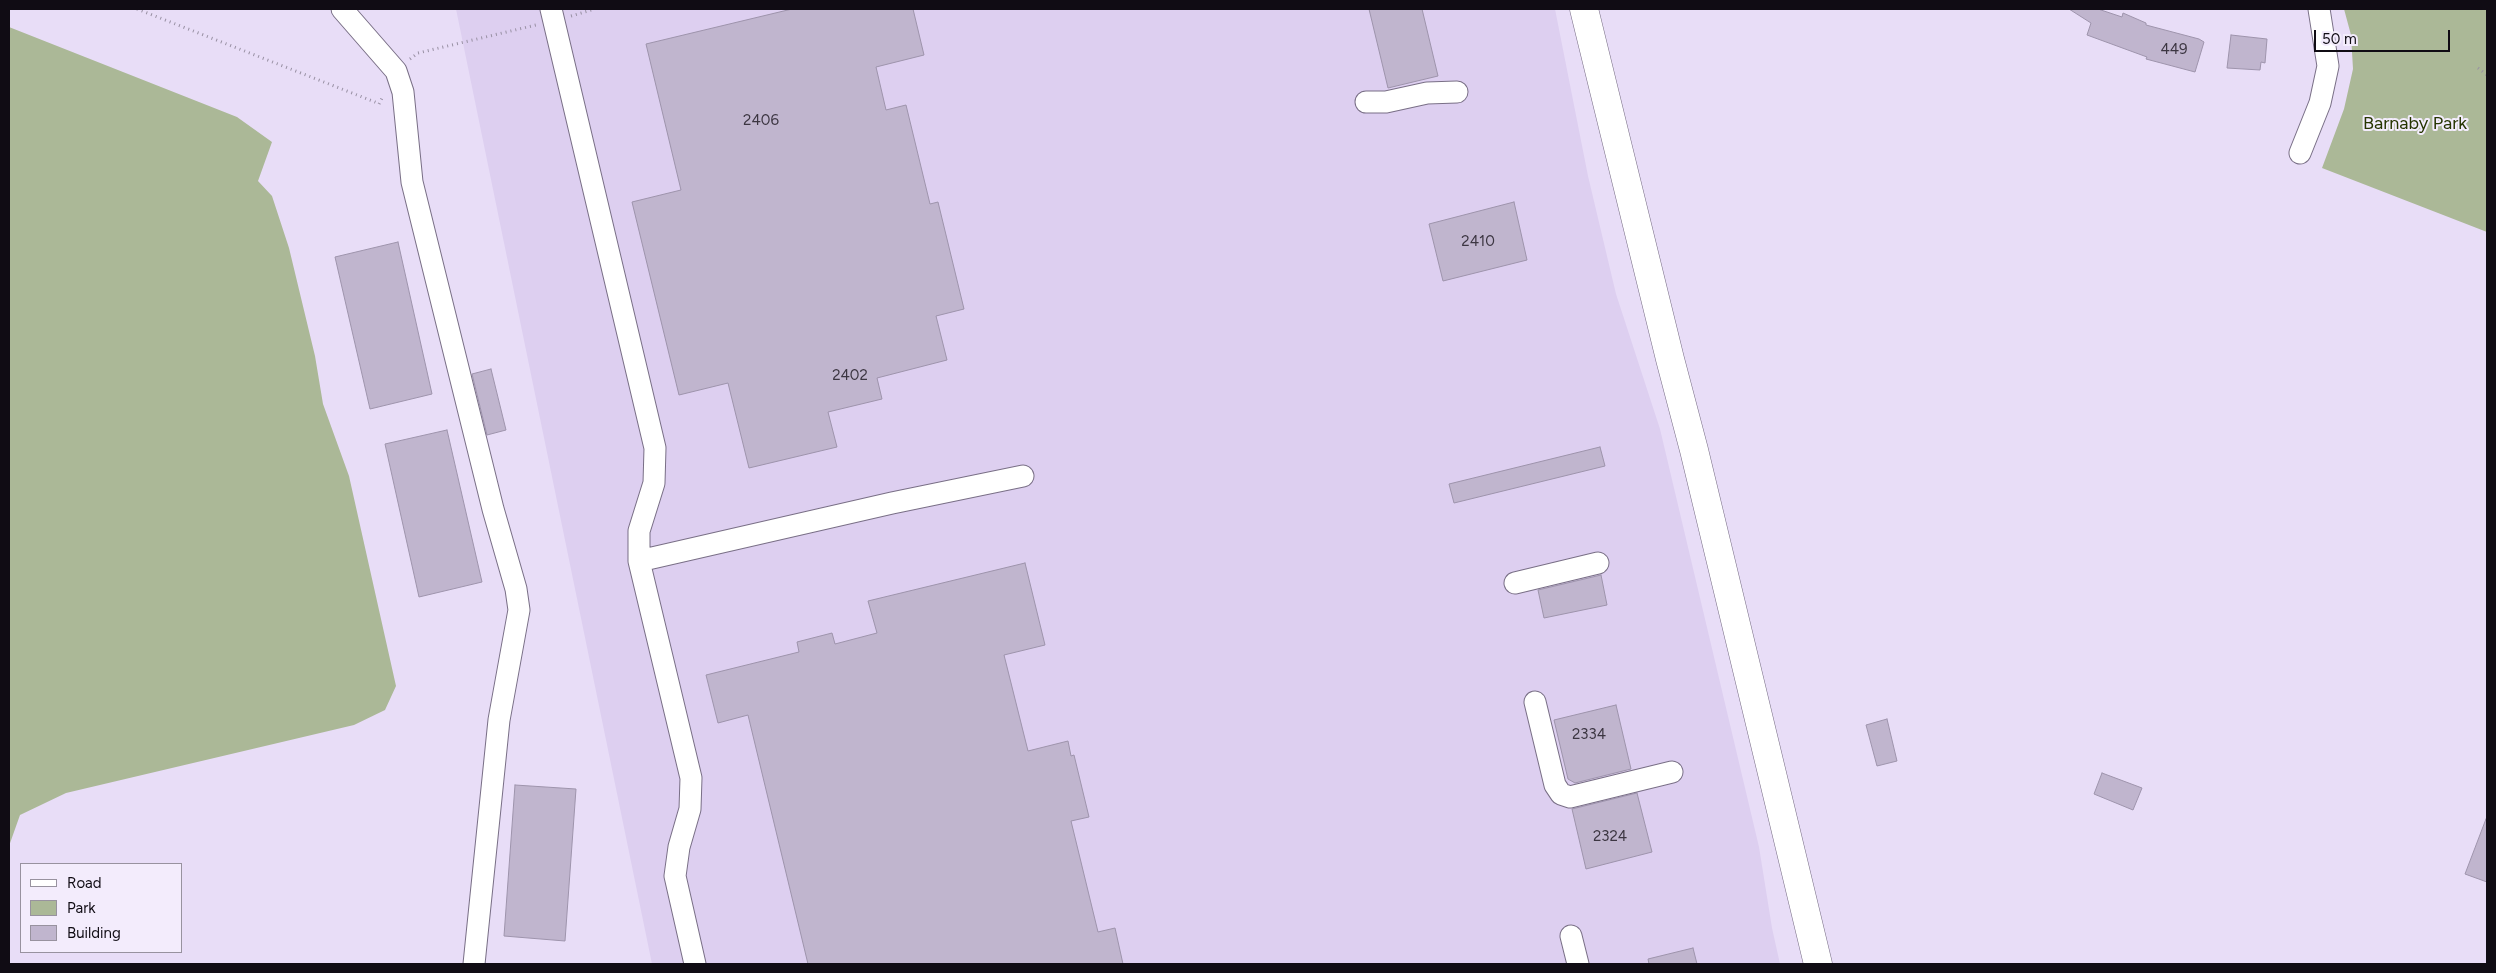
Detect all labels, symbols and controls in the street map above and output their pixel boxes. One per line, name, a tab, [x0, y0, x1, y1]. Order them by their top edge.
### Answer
scale bar	[2316, 20, 2452, 52]
text: 50 m	[2322, 30, 2357, 48]
house number: 449	[2160, 41, 2188, 59]
house number: 2406	[743, 112, 779, 130]
park label: Barnaby Park	[2363, 113, 2467, 135]
house number: 2410	[1461, 233, 1495, 251]
house number: 2402	[832, 367, 868, 385]
house number: 2334	[1572, 726, 1606, 744]
house number: 2324	[1593, 828, 1627, 846]
legend	[20, 863, 182, 953]
text: Road	[67, 874, 102, 892]
text: Park	[67, 899, 96, 917]
text: Building	[67, 924, 121, 942]

